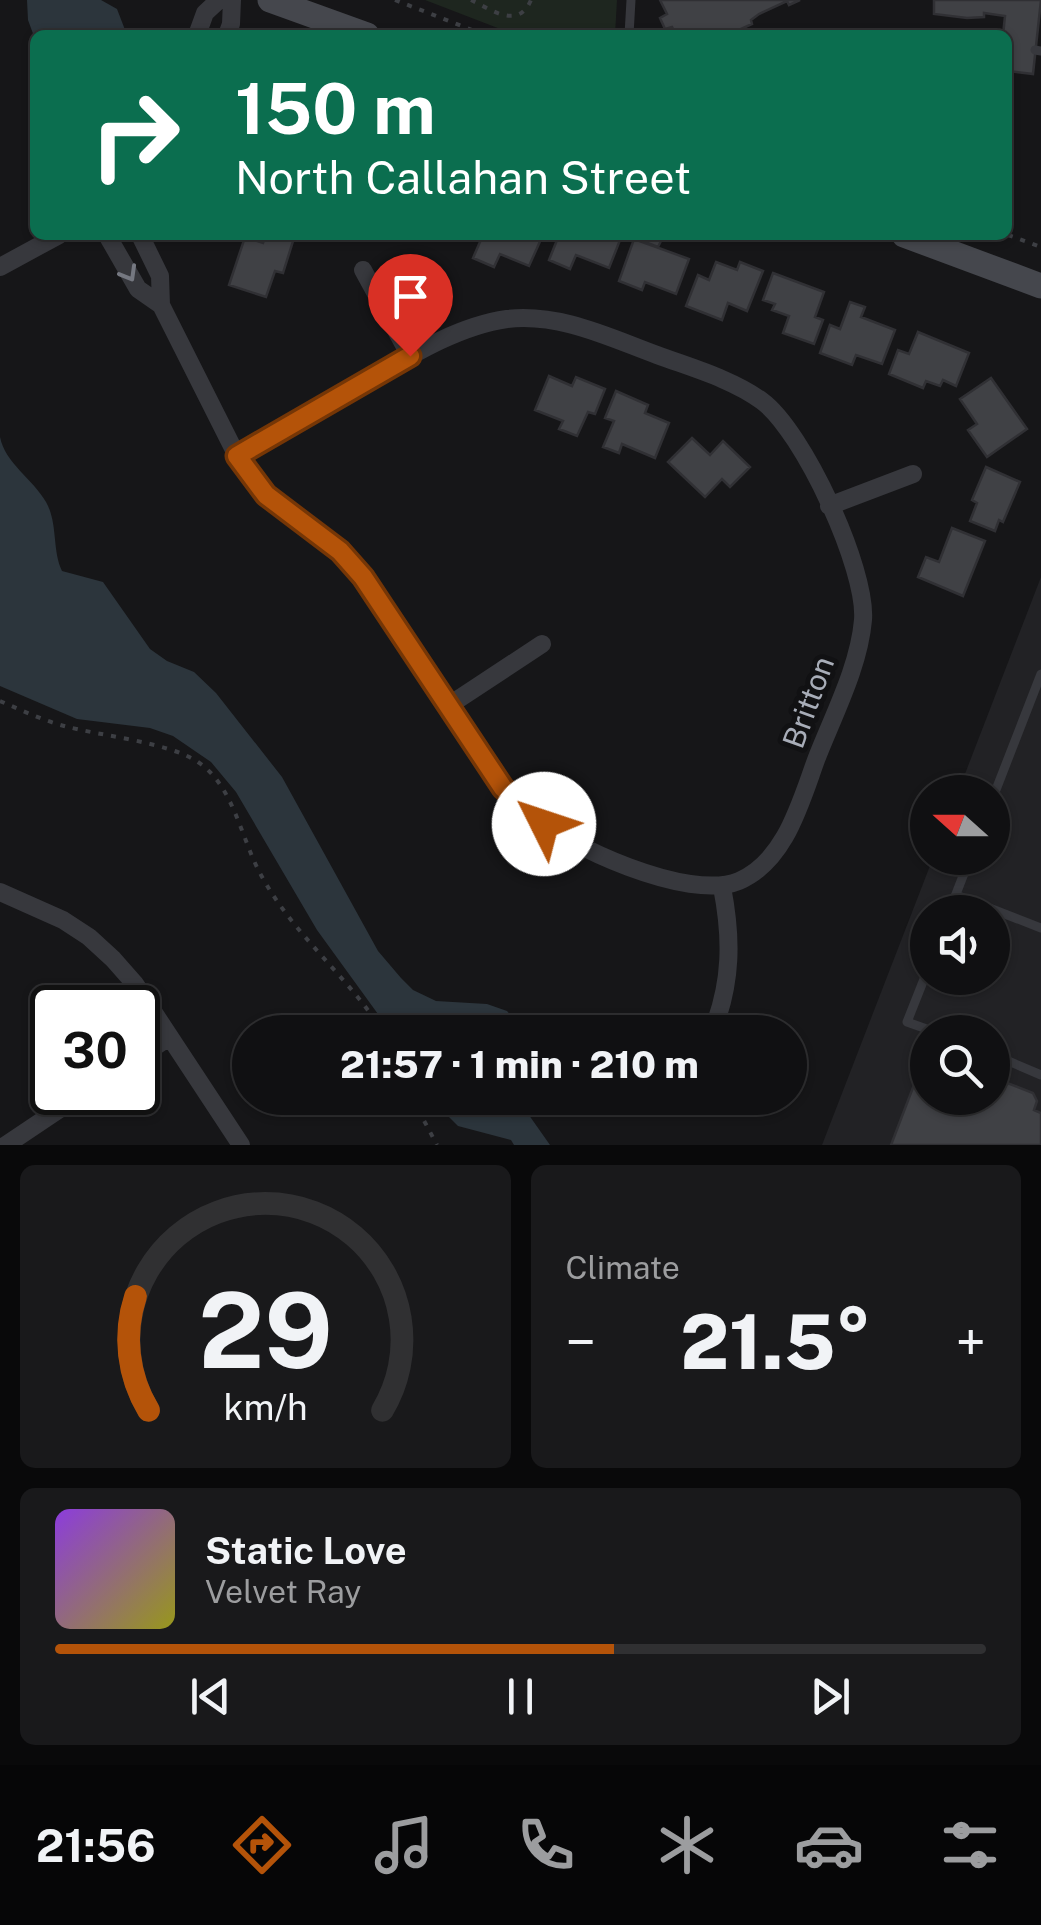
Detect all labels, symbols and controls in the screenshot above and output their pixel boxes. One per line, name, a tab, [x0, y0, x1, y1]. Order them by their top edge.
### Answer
text: 150 m	[235, 67, 436, 150]
icon: right	[70, 70, 200, 200]
text: North Callahan Street	[235, 151, 691, 204]
pin	[368, 254, 453, 357]
one-way arrow	[117, 263, 137, 281]
icon: arrive	[383, 269, 438, 324]
street label: Britton	[775, 651, 841, 753]
position arrow	[492, 772, 596, 876]
north arrow	[910, 775, 1010, 875]
map controls	[910, 775, 1010, 1115]
button: sound	[910, 895, 1010, 995]
speed limit sign: 30	[30, 985, 160, 1115]
button: search	[910, 1015, 1010, 1115]
text: 21:57 · 1 min · 210 m	[340, 1042, 699, 1087]
text: Climate	[566, 1249, 680, 1286]
text: 29	[198, 1269, 333, 1391]
text: 21.5°	[680, 1298, 871, 1386]
text: −	[566, 1310, 596, 1374]
text: +	[956, 1310, 986, 1374]
text: km/h	[223, 1386, 307, 1428]
text: Static Love	[205, 1528, 407, 1573]
text: Velvet Ray	[205, 1573, 361, 1610]
icon: previous	[183, 1669, 238, 1724]
icon: pause	[493, 1669, 548, 1724]
icon: next	[803, 1669, 858, 1724]
icon: directions	[227, 1810, 297, 1880]
icon: music	[369, 1810, 439, 1880]
icon: phone	[511, 1810, 581, 1880]
icon: climate	[652, 1810, 722, 1880]
icon: car	[794, 1810, 864, 1880]
icon: filters	[935, 1810, 1005, 1880]
text: 21:56	[36, 1819, 156, 1872]

